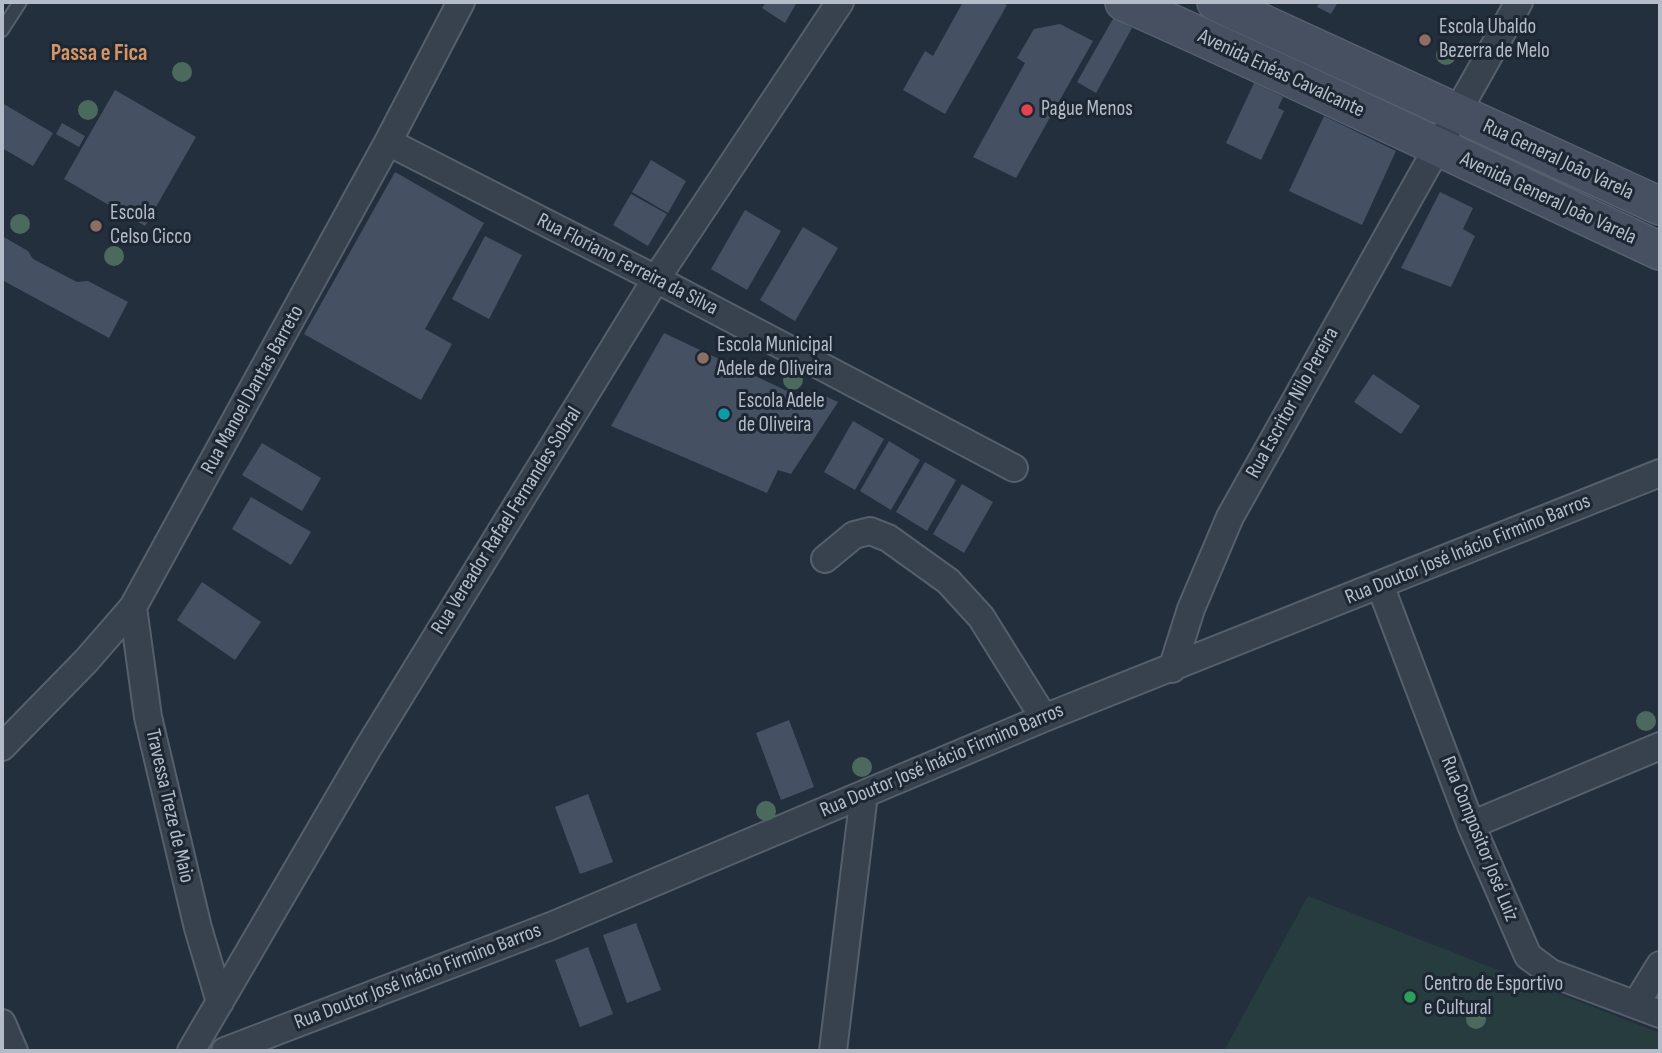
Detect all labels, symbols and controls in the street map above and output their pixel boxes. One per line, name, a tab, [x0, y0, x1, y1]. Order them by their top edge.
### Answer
place label: Escola Ubaldo Bezerra de Melo	[1439, 15, 1550, 65]
street label: Avenida Enéas Cavalcante	[1194, 24, 1368, 124]
marker: Escola Ubaldo Bezerra de Melo	[1417, 32, 1433, 48]
district label: Passa e Fica	[51, 40, 147, 68]
place label: Pague Menos	[1041, 97, 1133, 123]
marker: Pague Menos	[1019, 102, 1035, 118]
street label: Rua General João Varela	[1479, 114, 1637, 206]
street label: Avenida General João Varela	[1456, 147, 1640, 251]
place label: Escola Celso Cicco	[110, 201, 191, 251]
street label: Rua Floriano Ferreira da Silva	[532, 208, 722, 322]
marker: Escola Celso Cicco	[88, 218, 104, 234]
street label: Rua Manoel Dantas Barreto	[196, 301, 310, 479]
street label: Rua Escritor Nilo Pereira	[1241, 323, 1345, 483]
place label: Escola Municipal Adele de Oliveira	[717, 333, 833, 383]
marker: Escola Municipal Adele de Oliveira	[695, 350, 711, 366]
place label: Escola Adele de Oliveira	[738, 389, 825, 439]
street label: Rua Vereador Rafael Fernandes Sobral	[426, 403, 588, 639]
marker: Escola Adele de Oliveira	[716, 406, 732, 422]
street label: Rua Doutor José Inácio Firmino Barros	[1342, 489, 1594, 611]
street label: Rua Doutor José Inácio Firmino Barros	[816, 698, 1068, 824]
street label: Travessa Treze de Maio	[139, 727, 199, 885]
street label: Rua Compositor José Luiz	[1434, 753, 1524, 925]
street label: Rua Doutor José Inácio Firmino Barros	[291, 918, 545, 1036]
place label: Centro de Esportivo e Cultural	[1424, 972, 1563, 1022]
marker: Centro de Esportivo e Cultural	[1402, 989, 1418, 1005]

